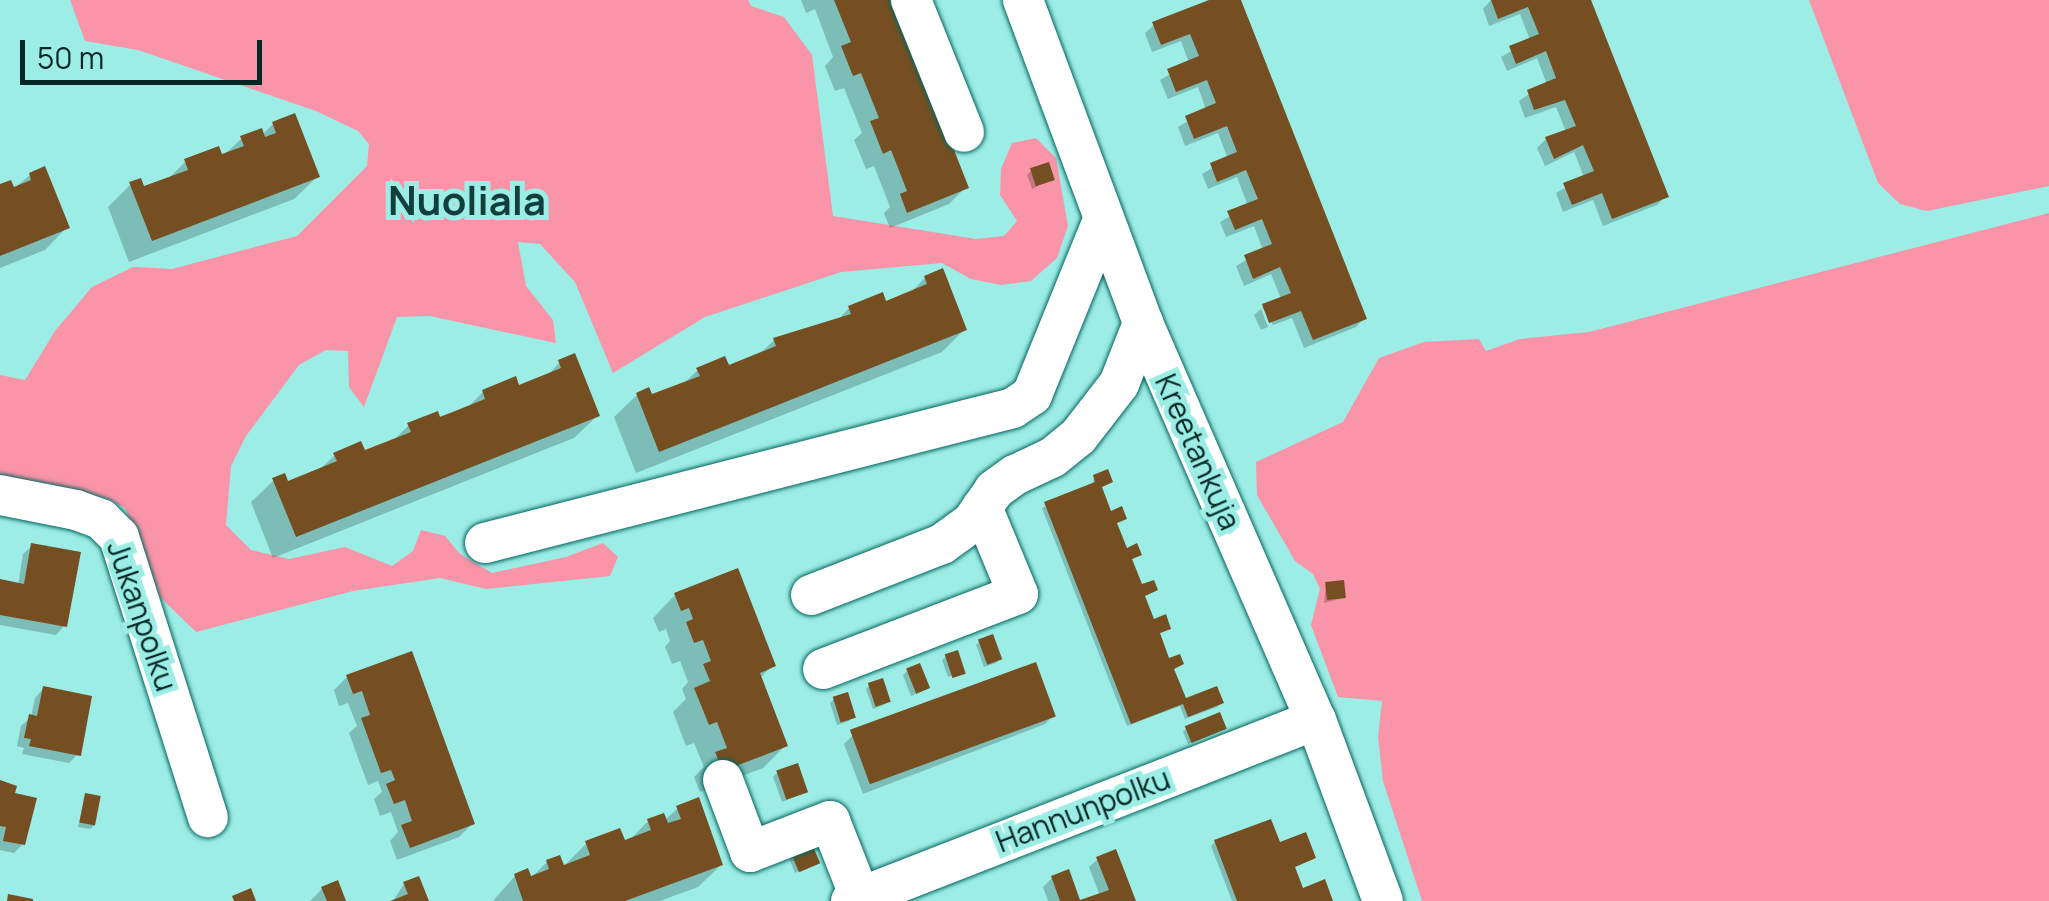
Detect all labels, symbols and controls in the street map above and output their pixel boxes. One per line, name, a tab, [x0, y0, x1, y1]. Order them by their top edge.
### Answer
scale bar	[25, 20, 268, 82]
text: 50 m	[37, 37, 104, 78]
district label: Nuoliala	[388, 176, 546, 224]
street label: Kreetankuja	[1148, 369, 1248, 535]
street label: Jukanpolku	[100, 536, 184, 696]
street label: Hannunpolku	[991, 760, 1175, 860]

